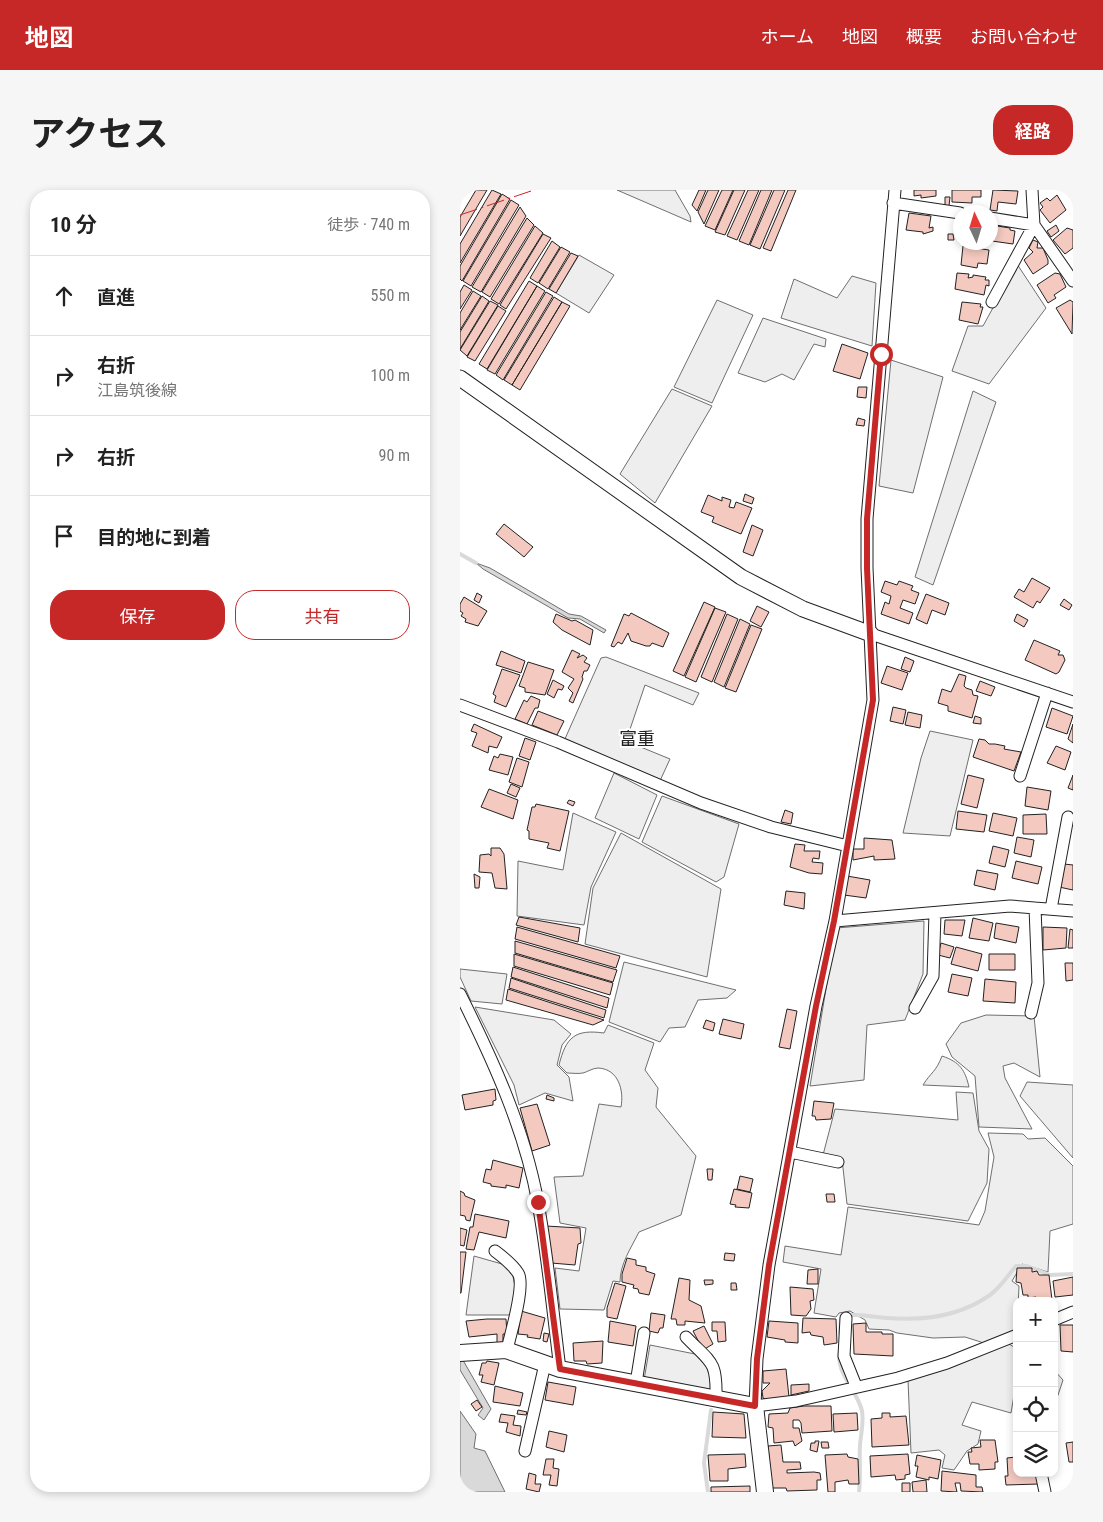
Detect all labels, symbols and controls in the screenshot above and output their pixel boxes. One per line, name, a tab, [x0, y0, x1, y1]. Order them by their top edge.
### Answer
text: 地図	[25, 24, 73, 52]
text: ホーム	[761, 26, 814, 47]
text: 地図	[842, 26, 878, 47]
text: 概要	[906, 26, 942, 47]
text: お問い合わせ	[970, 26, 1078, 47]
button: 経路	[993, 105, 1073, 155]
text: アクセス	[30, 114, 168, 155]
north arrow	[953, 205, 998, 250]
text: 10 分	[50, 213, 97, 237]
text: 徒歩 · 740 m	[327, 215, 410, 234]
icon: ahead	[50, 282, 78, 310]
text: 直進	[97, 286, 135, 309]
text: 550 m	[371, 286, 410, 305]
route start	[870, 343, 893, 366]
text: 右折	[97, 354, 135, 377]
icon: right	[50, 362, 78, 390]
text: 100 m	[371, 366, 410, 385]
text: 江島筑後線	[97, 381, 177, 400]
icon: right	[50, 442, 78, 470]
text: 右折	[97, 446, 135, 469]
text: 90 m	[378, 446, 410, 465]
icon: arrive	[50, 522, 78, 550]
text: 目的地に到着	[97, 526, 211, 549]
button: 保存	[50, 590, 225, 640]
button: 共有	[235, 590, 410, 640]
district label: 富重	[619, 728, 655, 749]
route end	[527, 1191, 550, 1214]
map controls	[1013, 1297, 1058, 1477]
button: +	[1013, 1297, 1058, 1342]
button: −	[1013, 1342, 1058, 1387]
button: locate	[1013, 1387, 1058, 1432]
button: layers	[1013, 1432, 1058, 1477]

